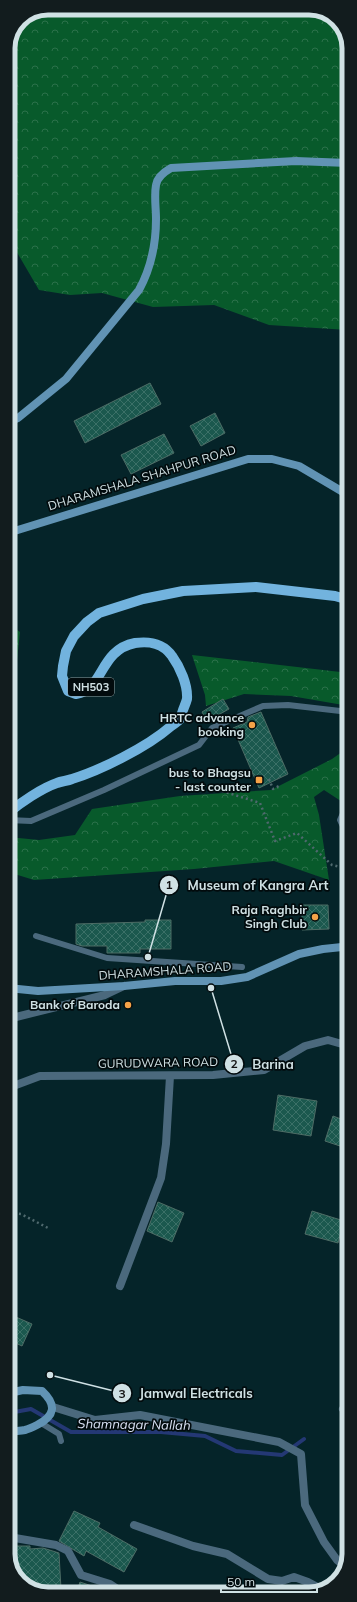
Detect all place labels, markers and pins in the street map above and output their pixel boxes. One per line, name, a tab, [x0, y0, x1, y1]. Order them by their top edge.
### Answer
place label: HRTC advance booking	[160, 710, 244, 739]
marker: HRTC advance booking	[247, 720, 257, 730]
place label: bus to Bhagsu - last counter	[169, 765, 251, 794]
marker: bus to Bhagsu - last counter	[254, 775, 264, 785]
callout: Museum of Kangra Art	[159, 872, 336, 897]
place label: Raja Raghbir Singh Club	[232, 902, 307, 931]
marker: Raja Raghbir Singh Club	[310, 912, 320, 922]
place label: Bank of Baroda	[30, 997, 120, 1012]
marker: Bank of Baroda	[123, 1000, 133, 1010]
callout: Barina	[224, 1052, 302, 1077]
callout: Jamwal Electricals	[112, 1381, 261, 1406]

